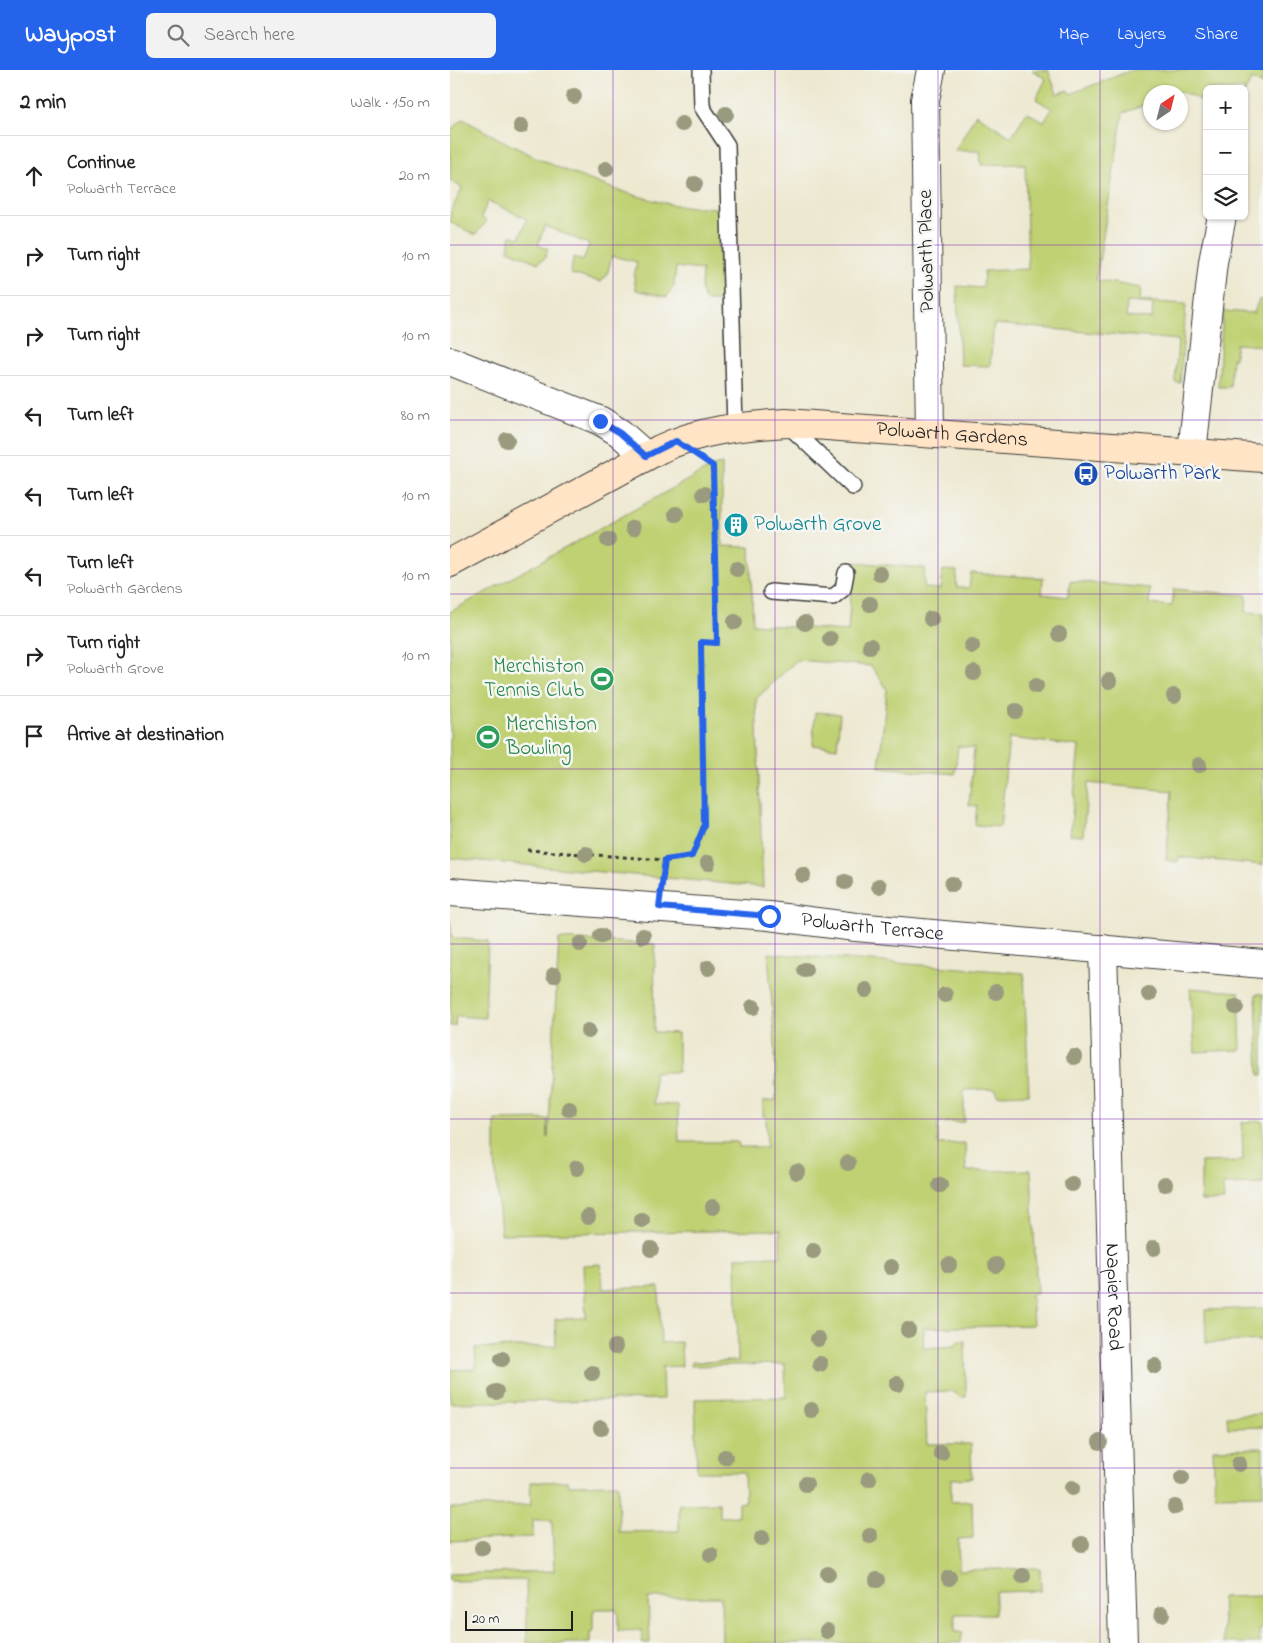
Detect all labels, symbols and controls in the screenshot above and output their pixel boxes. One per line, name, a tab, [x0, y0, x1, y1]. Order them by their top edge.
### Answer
search box	[146, 13, 496, 58]
text: Waypost	[25, 18, 116, 53]
icon: search	[164, 21, 192, 49]
text: Search here	[204, 22, 295, 49]
text: Map	[1059, 22, 1089, 48]
text: Layers	[1117, 22, 1167, 48]
text: Share	[1195, 22, 1238, 48]
north arrow	[1143, 85, 1188, 130]
map controls	[1203, 85, 1248, 220]
button: +	[1203, 85, 1248, 130]
text: 2 min	[20, 88, 66, 118]
text: Walk · 150 m	[350, 91, 430, 115]
button: −	[1203, 130, 1248, 175]
text: Continue	[67, 150, 135, 177]
icon: ahead	[20, 162, 48, 190]
text: 20 m	[399, 164, 430, 188]
button: layers	[1203, 175, 1248, 220]
text: Polwarth Terrace	[67, 177, 176, 201]
street label: Polwarth Place	[911, 189, 943, 313]
icon: right	[20, 242, 48, 270]
text: Turn right	[67, 242, 140, 269]
text: 10 m	[402, 244, 430, 268]
icon: right	[20, 322, 48, 350]
text: Turn right	[67, 322, 140, 349]
text: 10 m	[402, 324, 430, 348]
icon: left	[20, 402, 48, 430]
text: Turn left	[67, 402, 134, 429]
text: 80 m	[401, 404, 430, 428]
route end	[589, 410, 612, 433]
street label: Polwarth Gardens	[875, 415, 1029, 456]
place label: Polwarth Park	[1104, 459, 1221, 489]
bus stop icon: Polwarth Park	[1073, 461, 1099, 487]
icon: left	[20, 482, 48, 510]
text: Turn left	[67, 482, 134, 509]
text: 10 m	[402, 484, 430, 508]
place label: Polwarth Grove	[754, 510, 882, 540]
building icon: Polwarth Grove	[723, 512, 749, 538]
text: Turn left	[67, 550, 134, 577]
icon: left	[20, 562, 48, 590]
text: 10 m	[402, 564, 430, 588]
text: Polwarth Gardens	[67, 577, 183, 601]
text: Turn right	[67, 630, 140, 657]
icon: right	[20, 642, 48, 670]
text: 10 m	[402, 644, 430, 668]
place label: Merchiston Tennis Club	[484, 652, 584, 706]
text: Polwarth Grove	[67, 657, 164, 681]
sports icon: Merchiston Tennis Club	[589, 666, 615, 692]
place label: Merchiston Bowling	[505, 710, 597, 766]
icon: arrive	[20, 722, 48, 750]
text: Arrive at destination	[67, 722, 224, 749]
sports icon: Merchiston Bowling	[475, 724, 501, 750]
route start	[758, 905, 781, 928]
street label: Polwarth Terrace	[799, 905, 946, 950]
street label: Napier Road	[1096, 1243, 1130, 1351]
scale bar	[465, 1608, 572, 1631]
text: 20 m	[472, 1609, 499, 1630]

